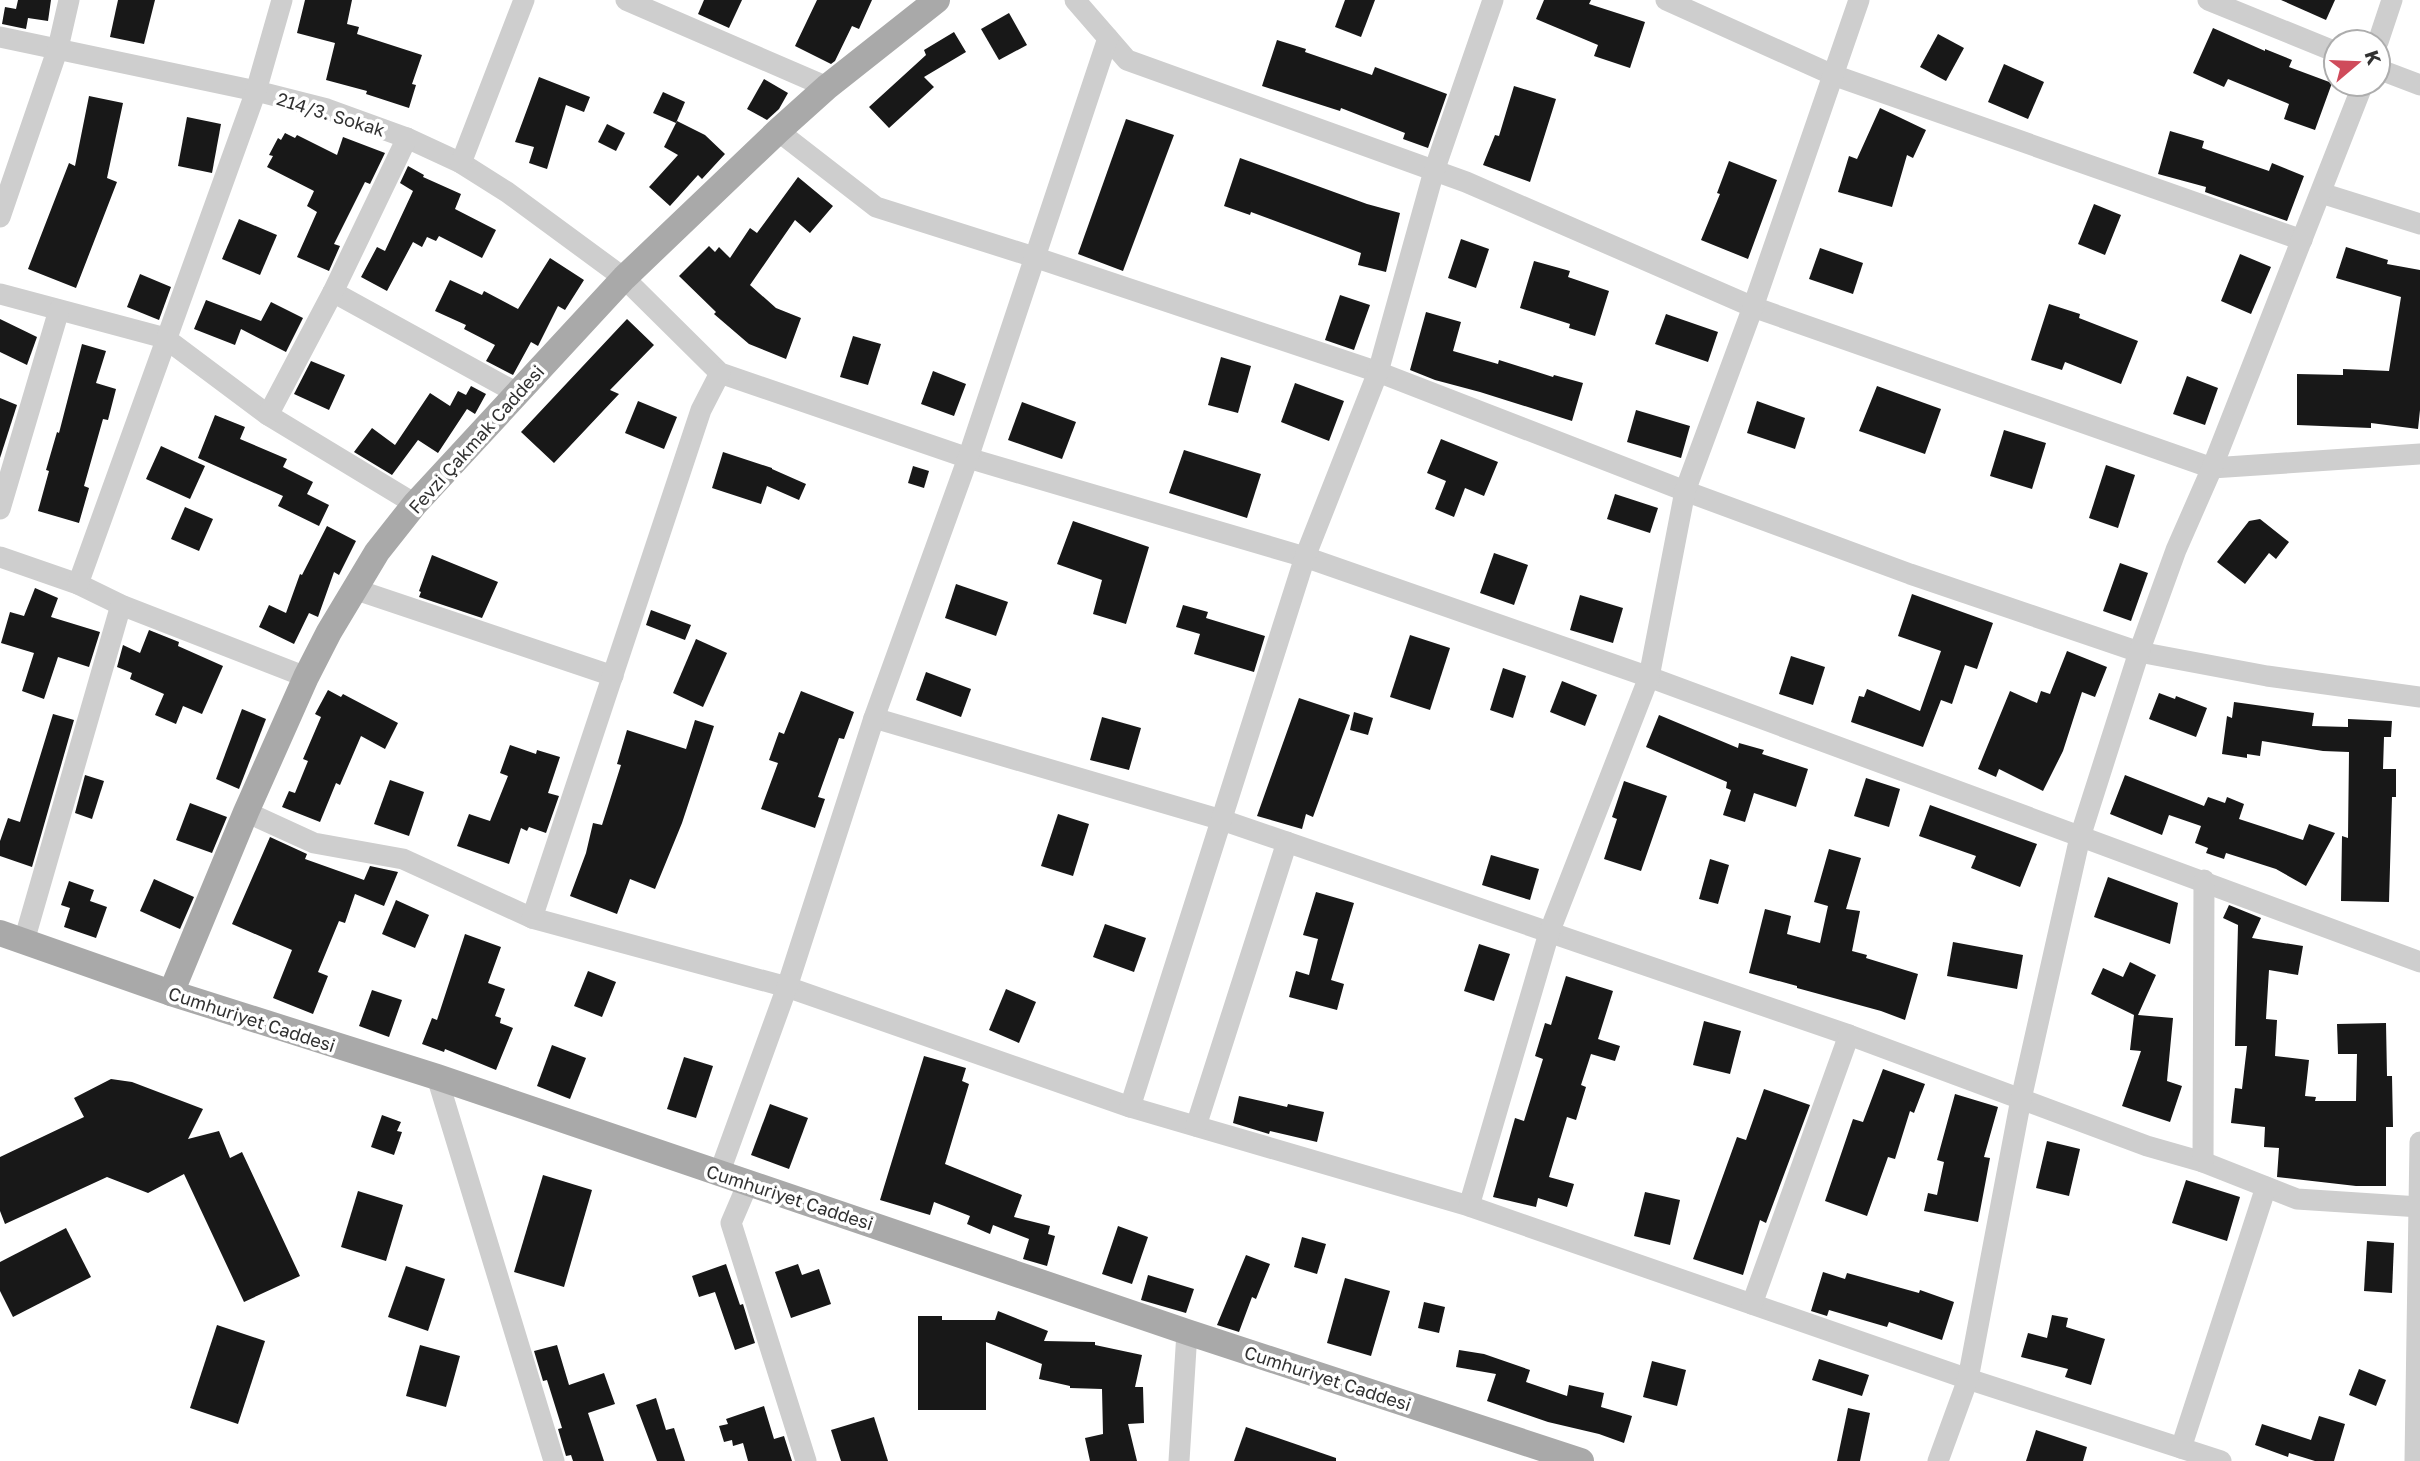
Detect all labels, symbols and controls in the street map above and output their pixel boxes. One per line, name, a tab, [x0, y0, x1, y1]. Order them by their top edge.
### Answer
north arrow	[2322, 28, 2392, 98]
text: K	[2360, 47, 2387, 68]
street label: 214/3. Sokak	[274, 87, 388, 141]
street label: Fevzi Çakmak Caddesi	[404, 360, 548, 518]
street label: Cumhuriyet Caddesi	[166, 982, 338, 1056]
street label: Cumhuriyet Caddesi	[704, 1160, 876, 1234]
street label: Cumhuriyet Caddesi	[1242, 1341, 1414, 1415]

